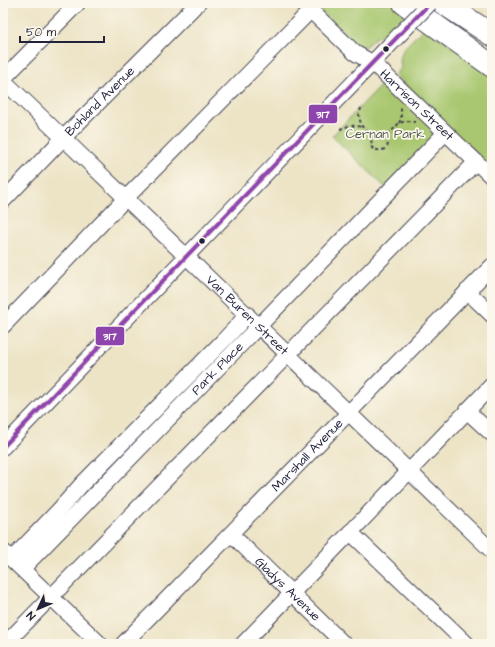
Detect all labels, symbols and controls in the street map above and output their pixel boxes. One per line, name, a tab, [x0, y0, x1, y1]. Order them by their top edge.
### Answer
scale bar	[20, 18, 104, 44]
text: 50 m	[26, 24, 57, 41]
unlabelled marker	[381, 44, 391, 54]
street label: Bohland Avenue	[61, 62, 139, 140]
street label: Harrison Street	[376, 65, 458, 145]
line badge: 317	[308, 104, 338, 124]
text: 317	[315, 107, 330, 122]
park label: Cernan Park	[346, 125, 424, 143]
unlabelled marker	[197, 236, 207, 246]
street label: Van Buren Street	[202, 271, 293, 360]
line badge: 317	[95, 326, 125, 346]
text: 317	[102, 329, 117, 344]
street label: Park Place	[187, 338, 248, 399]
street label: Marshall Avenue	[268, 415, 347, 496]
street label: Gladys Avenue	[251, 553, 325, 625]
north arrow	[18, 589, 58, 629]
text: N	[23, 608, 39, 623]

